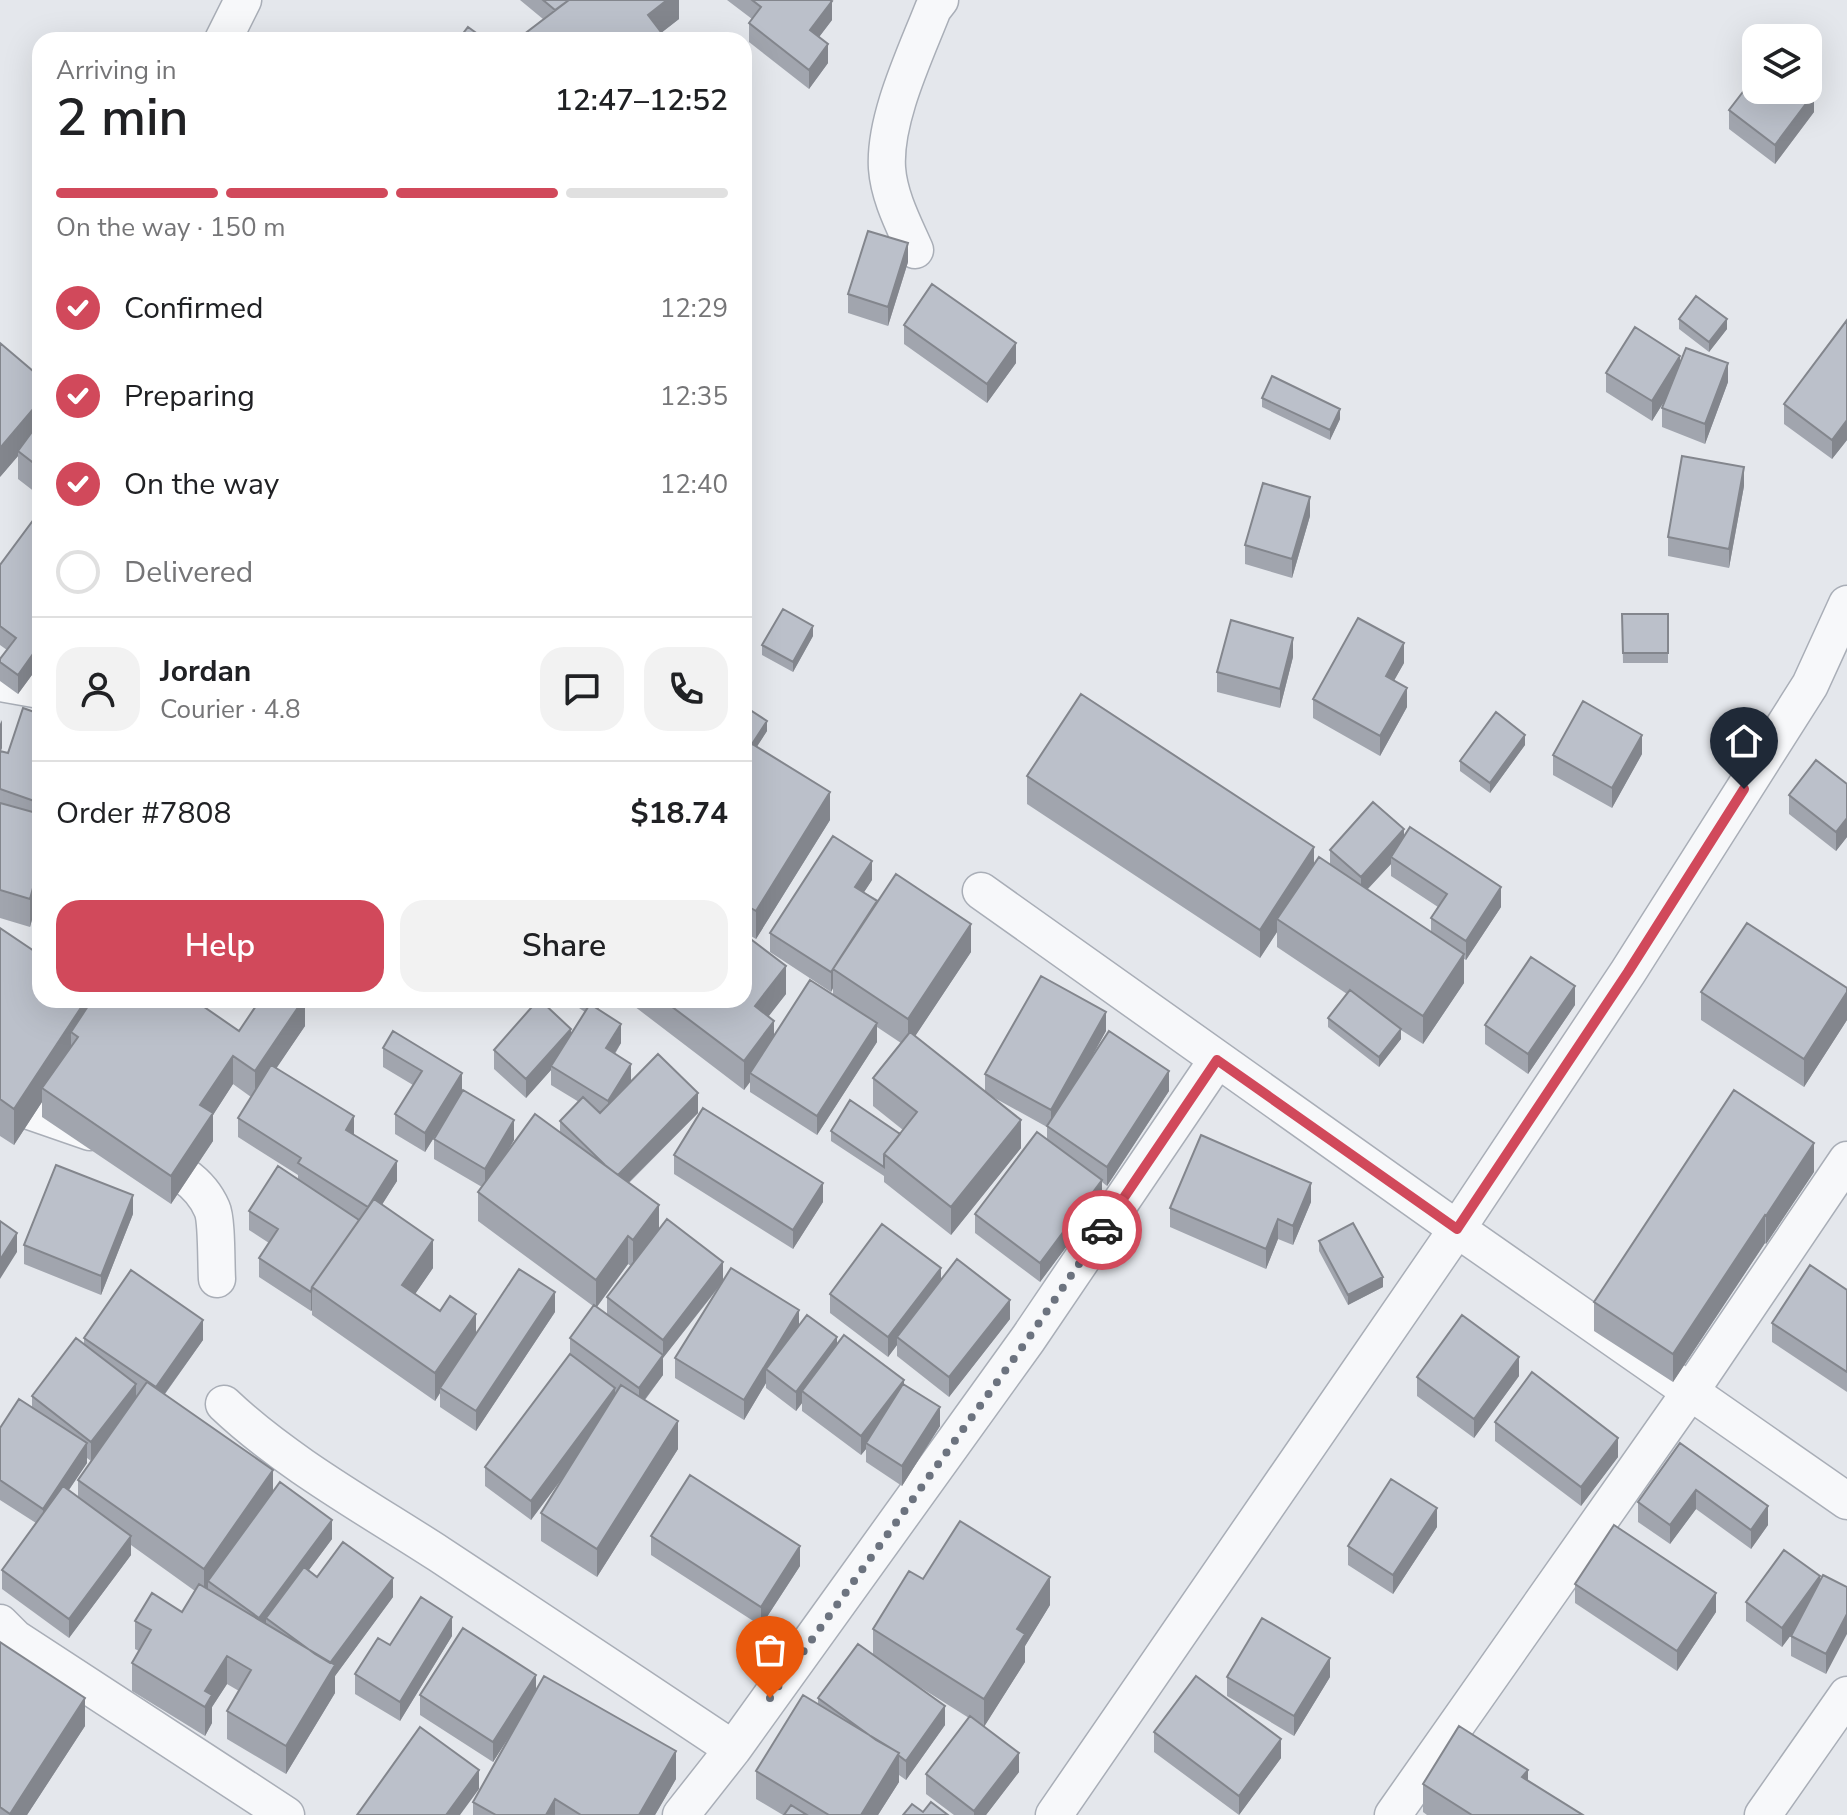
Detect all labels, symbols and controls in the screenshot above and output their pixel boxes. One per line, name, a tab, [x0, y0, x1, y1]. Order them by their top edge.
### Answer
map controls	[1742, 24, 1822, 104]
button: layers	[1742, 24, 1822, 104]
text: Arriving in	[56, 53, 177, 88]
text: 12:47–12:52	[555, 80, 728, 121]
text: 2 min	[56, 82, 189, 153]
text: On the way · 150 m	[56, 210, 285, 245]
icon: check	[56, 286, 100, 330]
text: Confirmed	[124, 288, 264, 329]
text: 12:29	[660, 291, 728, 326]
icon: check	[56, 374, 100, 418]
text: Preparing	[124, 376, 255, 417]
text: 12:35	[660, 379, 728, 414]
icon: check	[56, 462, 100, 506]
text: On the way	[124, 464, 279, 505]
text: 12:40	[660, 467, 728, 502]
text: Delivered	[124, 552, 253, 593]
button: person	[56, 647, 140, 731]
button: chat	[540, 647, 624, 731]
button: phone	[644, 647, 728, 731]
text: Jordan	[160, 651, 251, 692]
text: Courier · 4.8	[160, 692, 301, 727]
pin	[1710, 707, 1778, 789]
icon: home	[1722, 719, 1766, 763]
text: Order #7808	[56, 793, 231, 834]
text: $18.74	[631, 793, 728, 834]
button: Help	[56, 900, 384, 992]
button: Share	[400, 900, 728, 992]
courier	[1062, 1190, 1142, 1270]
icon: car	[1080, 1208, 1124, 1252]
pin	[736, 1616, 804, 1698]
icon: bag	[748, 1628, 792, 1672]

